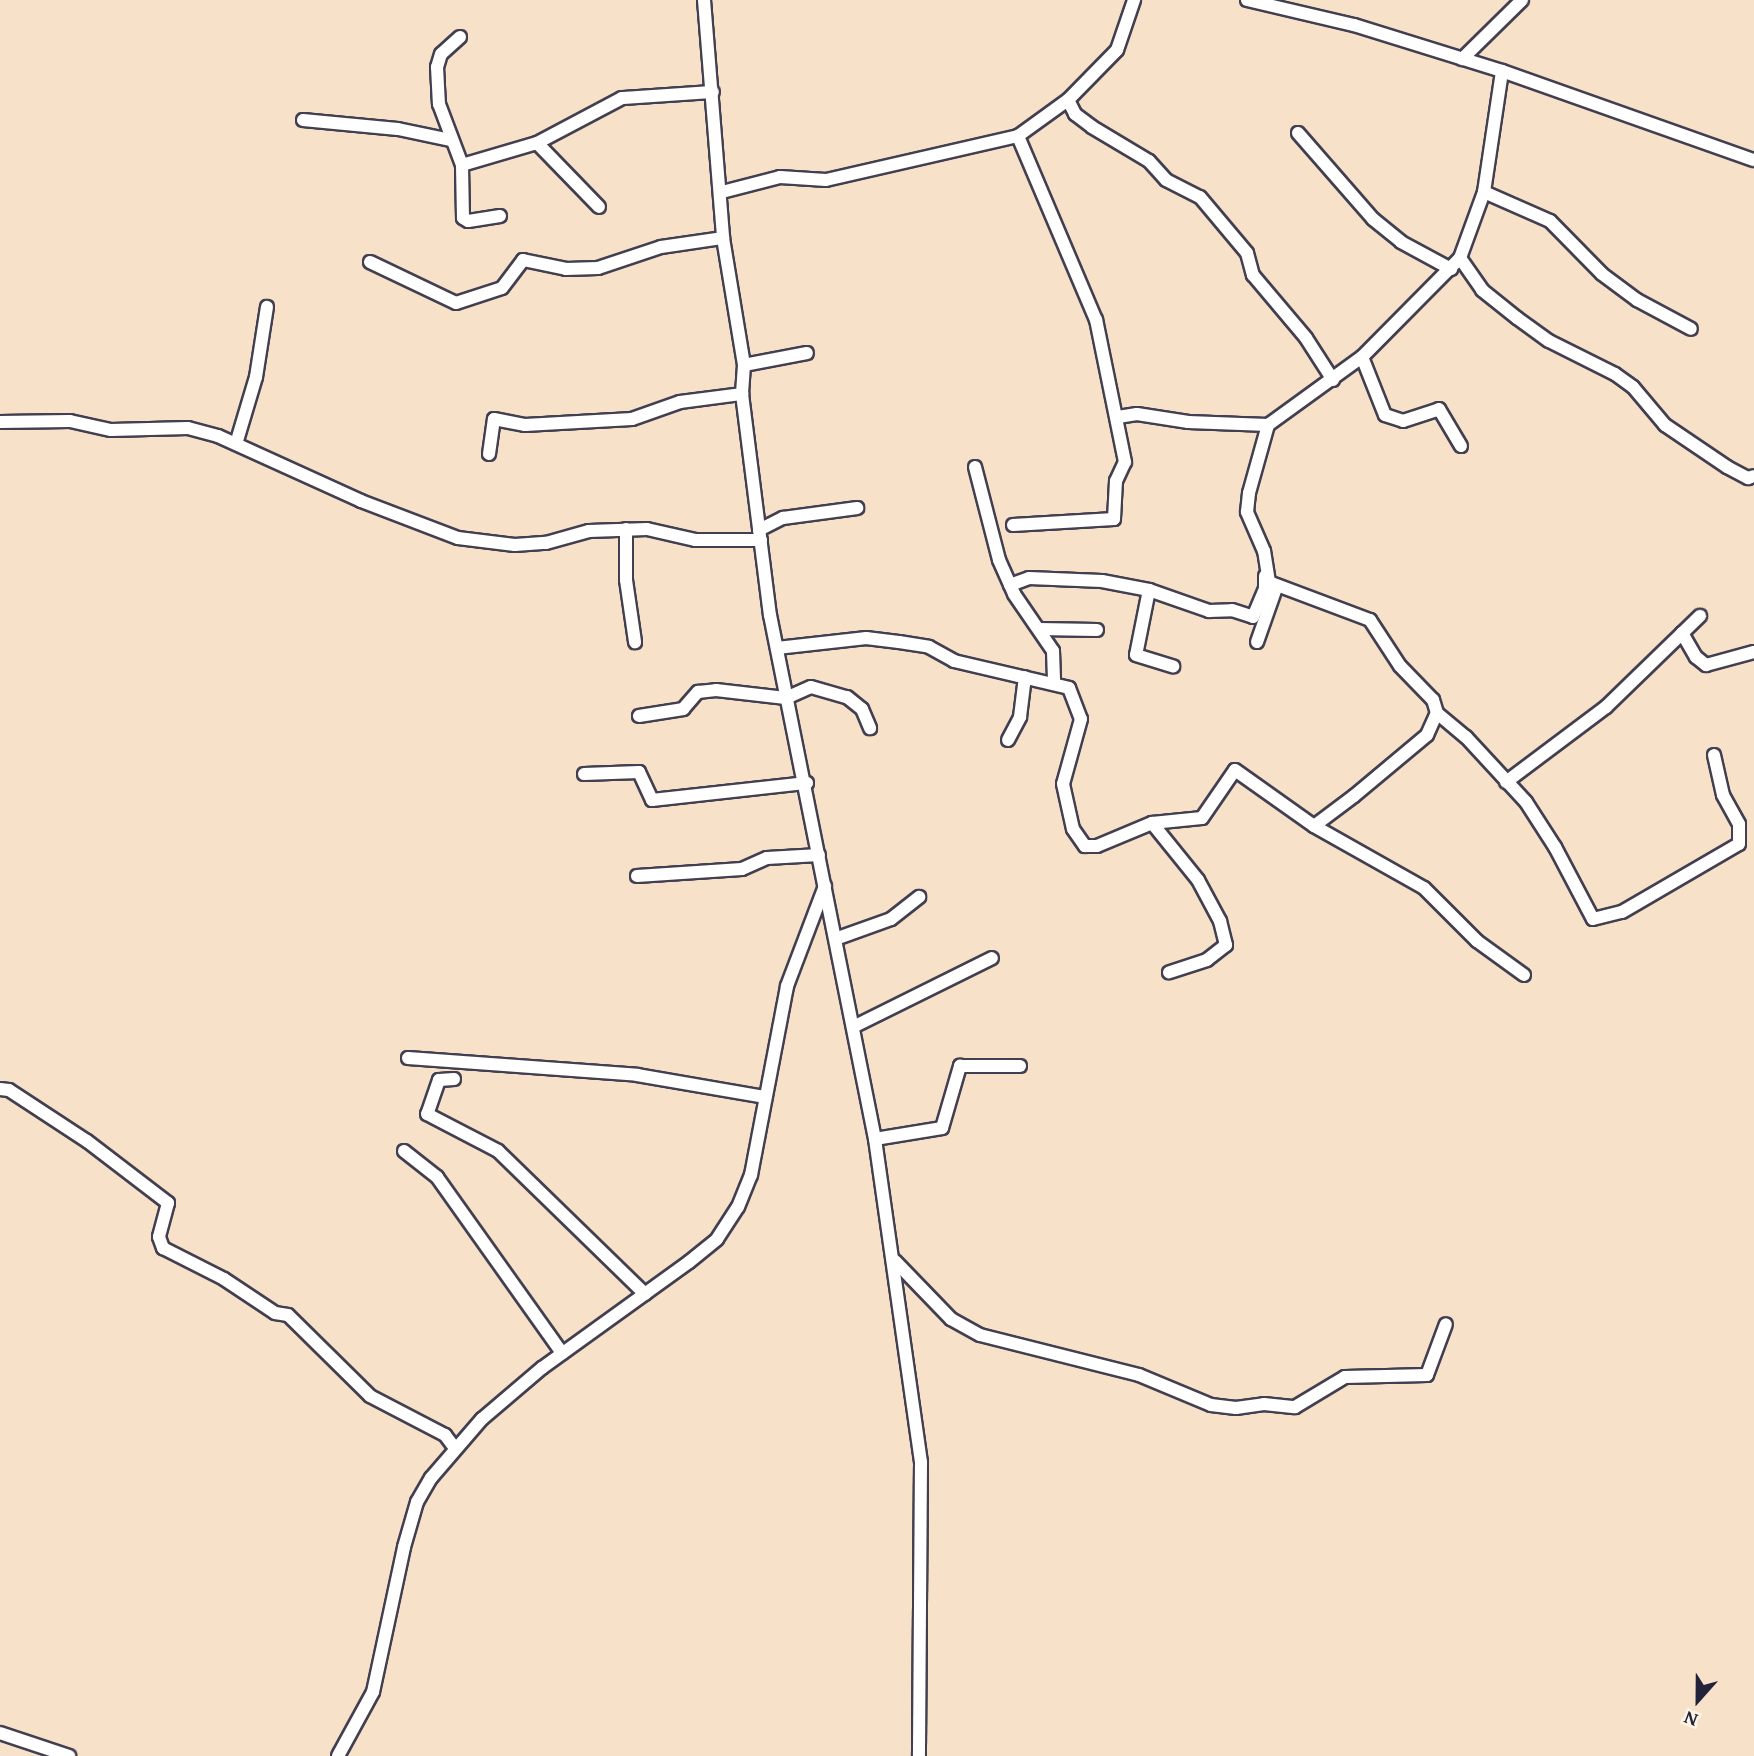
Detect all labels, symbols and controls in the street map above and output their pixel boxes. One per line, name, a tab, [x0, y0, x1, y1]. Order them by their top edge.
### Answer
north arrow	[1663, 1665, 1733, 1735]
text: N	[1680, 1704, 1701, 1735]

